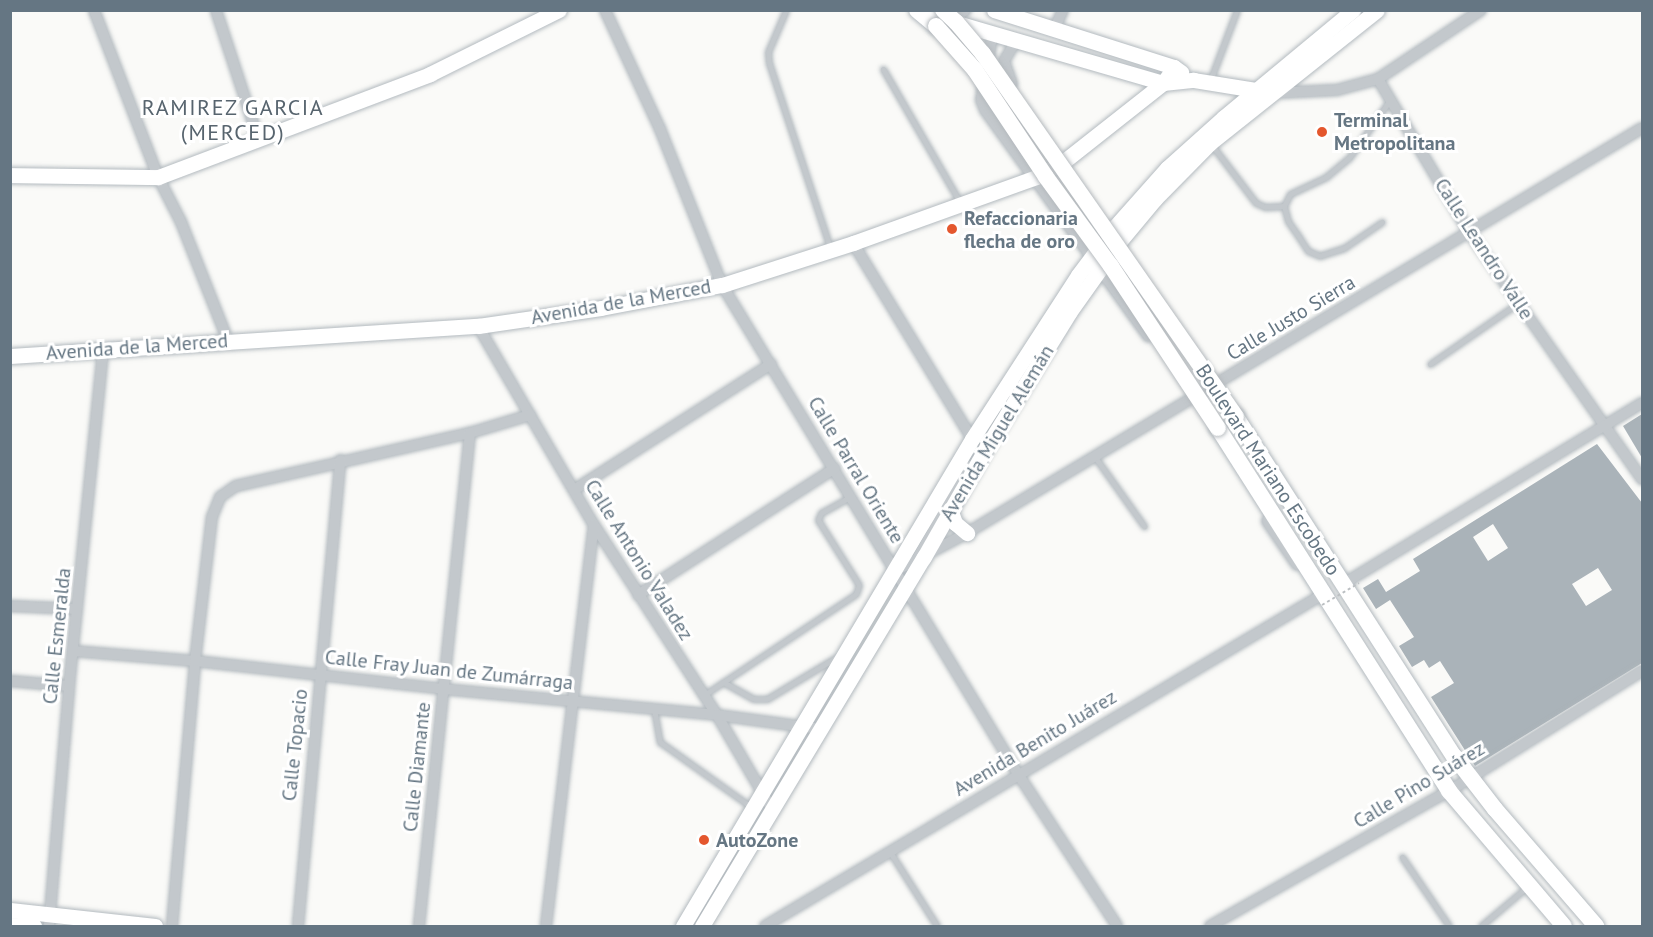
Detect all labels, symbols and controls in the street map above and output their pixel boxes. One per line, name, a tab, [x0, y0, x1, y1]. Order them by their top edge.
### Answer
district label: RAMIREZ GARCIA (MERCED)	[141, 94, 325, 146]
place label: Terminal Metropolitana	[1334, 108, 1455, 155]
marker: Terminal Metropolitana	[1315, 125, 1329, 139]
street label: Calle Leandro Valle	[1429, 174, 1539, 324]
place label: Refaccionaria flecha de oro	[964, 206, 1078, 253]
marker: Refaccionaria flecha de oro	[945, 222, 959, 236]
street label: Calle Justo Sierra	[1222, 270, 1360, 366]
street label: Avenida de la Merced	[529, 274, 713, 330]
street label: Avenida de la Merced	[45, 329, 229, 365]
street label: Avenida Miguel Alemán	[935, 340, 1059, 526]
street label: Boulevard Mariano Escobedo	[1191, 360, 1345, 580]
street label: Calle Parral Oriente	[803, 392, 909, 548]
street label: Calle Antonio Valadez	[580, 475, 698, 645]
street label: Calle Esmeralda	[38, 567, 76, 705]
street label: Calle Fray Juan de Zumárraga	[323, 645, 575, 695]
street label: Avenida Benito Juárez	[949, 685, 1121, 801]
street label: Calle Topacio	[277, 687, 313, 803]
street label: Calle Diamante	[398, 701, 436, 833]
street label: Calle Pino Suárez	[1349, 736, 1489, 834]
place label: AutoZone	[716, 828, 798, 852]
marker: AutoZone	[697, 833, 711, 847]

